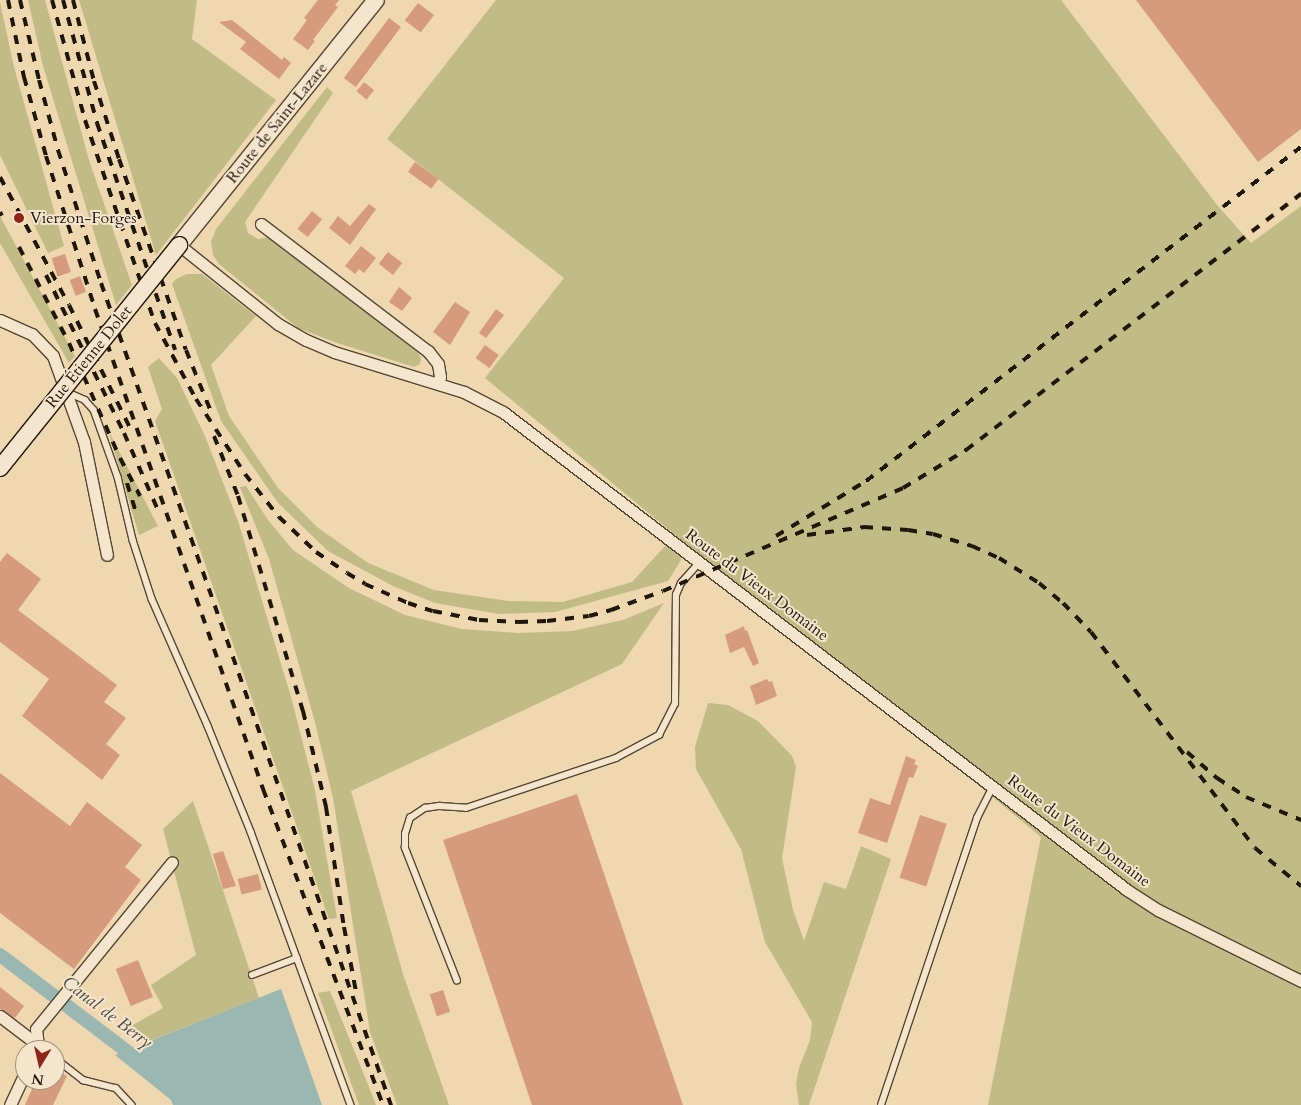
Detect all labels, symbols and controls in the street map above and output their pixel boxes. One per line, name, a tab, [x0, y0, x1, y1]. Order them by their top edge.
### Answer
street label: Route de Saint-Lazare	[222, 59, 332, 187]
place label: Vierzon-Forges	[30, 208, 137, 228]
marker: Vierzon-Forges	[12, 211, 26, 225]
street label: Rue Étienne Dolet	[42, 302, 136, 412]
street label: Route du Vieux Domaine	[682, 525, 832, 645]
street label: Route du Vieux Domaine	[1004, 771, 1154, 891]
water label: Canal de Berry	[58, 972, 156, 1054]
north arrow	[15, 1040, 65, 1090]
text: N	[30, 1069, 45, 1090]

